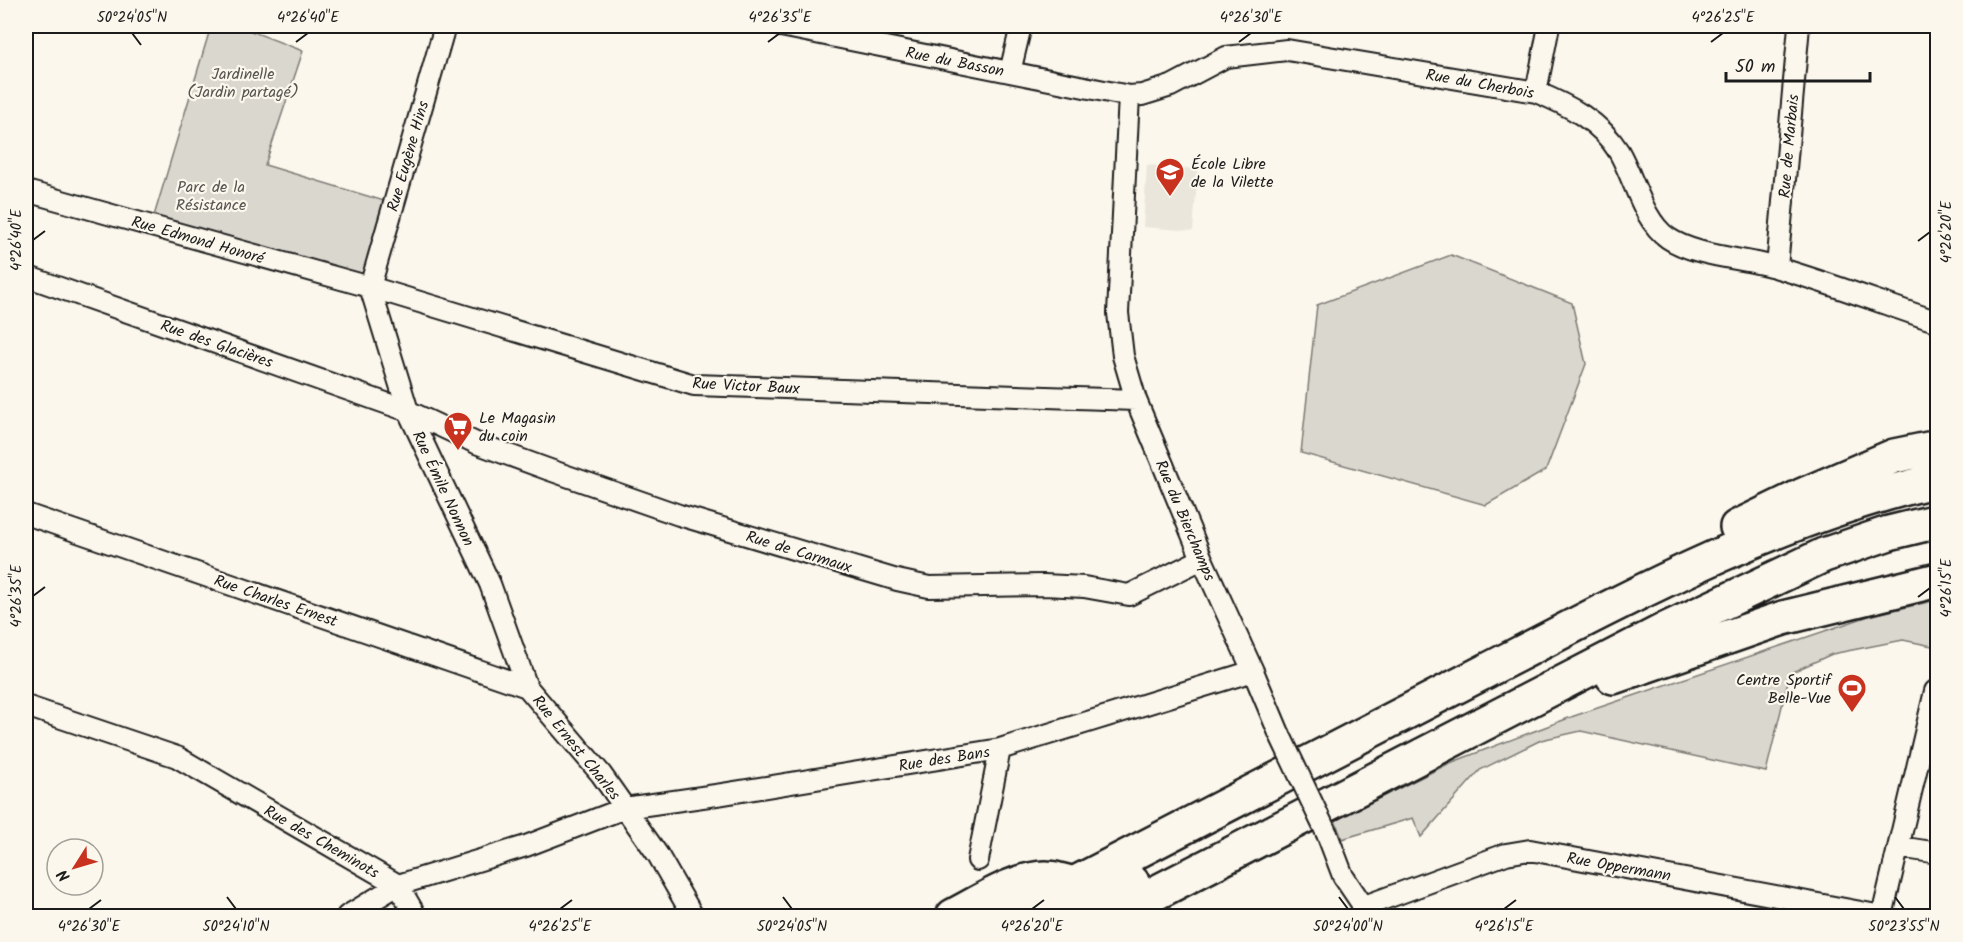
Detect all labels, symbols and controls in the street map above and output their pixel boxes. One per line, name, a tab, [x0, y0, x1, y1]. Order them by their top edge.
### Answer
text: 50°24'05"N	[97, 6, 167, 30]
text: 4°26'40"E	[277, 6, 340, 30]
text: 4°26'35"E	[749, 6, 813, 30]
text: 4°26'30"E	[1220, 6, 1283, 30]
text: 4°26'25"E	[1691, 6, 1756, 30]
street label: Rue du Basson	[903, 41, 1006, 84]
scale bar	[1726, 45, 1870, 83]
text: 50 m	[1735, 53, 1775, 82]
park label: Jardinelle (Jardin partagé)	[187, 62, 299, 105]
street label: Rue du Cherbois	[1424, 63, 1536, 106]
street label: Rue de Marbais	[1773, 93, 1807, 199]
street label: Rue Eugène Hins	[381, 98, 436, 215]
place label: École Libre de la Vilette	[1191, 152, 1273, 195]
school or university icon: École Libre de la Vilette	[1154, 156, 1186, 198]
park label: Parc de la Résistance	[176, 175, 246, 218]
text: 4°26'20"E	[1935, 200, 1959, 263]
text: 4°26'40"E	[5, 208, 29, 271]
street label: Rue Edmond Honoré	[128, 210, 268, 272]
street label: Rue des Glacières	[157, 313, 276, 375]
street label: Rue Victor Baux	[692, 371, 801, 402]
place label: Le Magasin du coin	[479, 406, 556, 449]
supermarket icon: Le Magasin du coin	[442, 410, 474, 452]
street label: Rue Émile Nonnon	[405, 427, 480, 551]
street label: Rue du Bierchamps	[1148, 456, 1222, 585]
street label: Rue de Carmaux	[743, 524, 856, 581]
text: 4°26'15"E	[1935, 557, 1959, 618]
text: 4°26'35"E	[5, 563, 29, 627]
street label: Rue Charles Ernest	[210, 569, 341, 635]
place label: Centre Sportif Belle-Vue	[1736, 668, 1833, 711]
sports icon: Centre Sportif Belle-Vue	[1836, 672, 1868, 714]
street label: Rue Ernest Charles	[525, 690, 626, 806]
street label: Rue des Bans	[897, 740, 992, 779]
street label: Rue des Cheminots	[259, 799, 384, 886]
north arrow	[45, 837, 105, 897]
street label: Rue Oppermann	[1565, 846, 1673, 889]
text: N	[51, 864, 77, 887]
text: 4°26'30"E	[58, 915, 121, 939]
text: 50°24'10"N	[202, 915, 270, 939]
text: 4°26'25"E	[528, 915, 593, 939]
text: 50°24'05"N	[757, 915, 827, 939]
text: 4°26'20"E	[1001, 915, 1064, 939]
text: 50°24'00"N	[1313, 915, 1383, 939]
text: 4°26'15"E	[1474, 915, 1535, 939]
text: 50°23'55"N	[1868, 915, 1940, 939]

